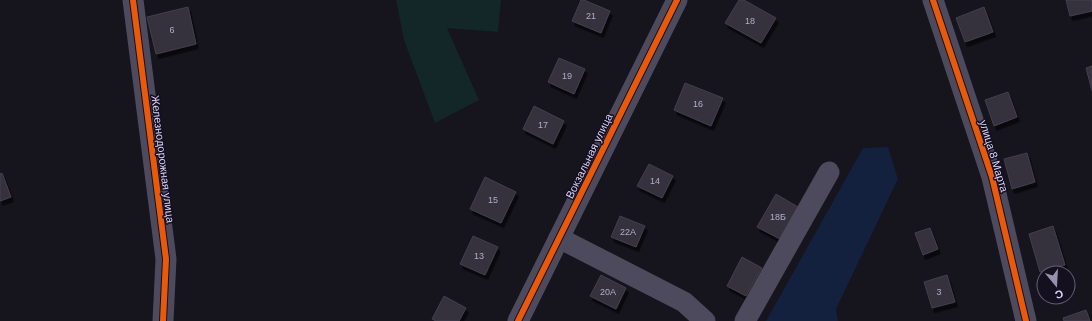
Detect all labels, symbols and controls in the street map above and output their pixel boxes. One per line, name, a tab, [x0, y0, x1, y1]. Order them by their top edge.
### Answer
house number: 21	[586, 11, 596, 21]
house number: 18	[745, 16, 755, 26]
house number: 6	[169, 25, 175, 35]
house number: 19	[562, 71, 572, 81]
street label: Железнодорожная улица	[149, 94, 177, 224]
house number: 16	[693, 99, 703, 109]
street label: Вокзальная улица	[563, 111, 615, 200]
street label: улица 8 Марта	[977, 118, 1011, 194]
house number: 17	[538, 120, 548, 130]
house number: 14	[650, 176, 660, 186]
house number: 15	[488, 195, 498, 205]
house number: 18Б	[770, 212, 786, 222]
house number: 22А	[620, 227, 636, 237]
house number: 13	[474, 251, 484, 261]
north arrow	[1036, 265, 1076, 305]
house number: 20А	[600, 287, 616, 297]
house number: 3	[936, 287, 942, 297]
text: С	[1053, 288, 1065, 301]

